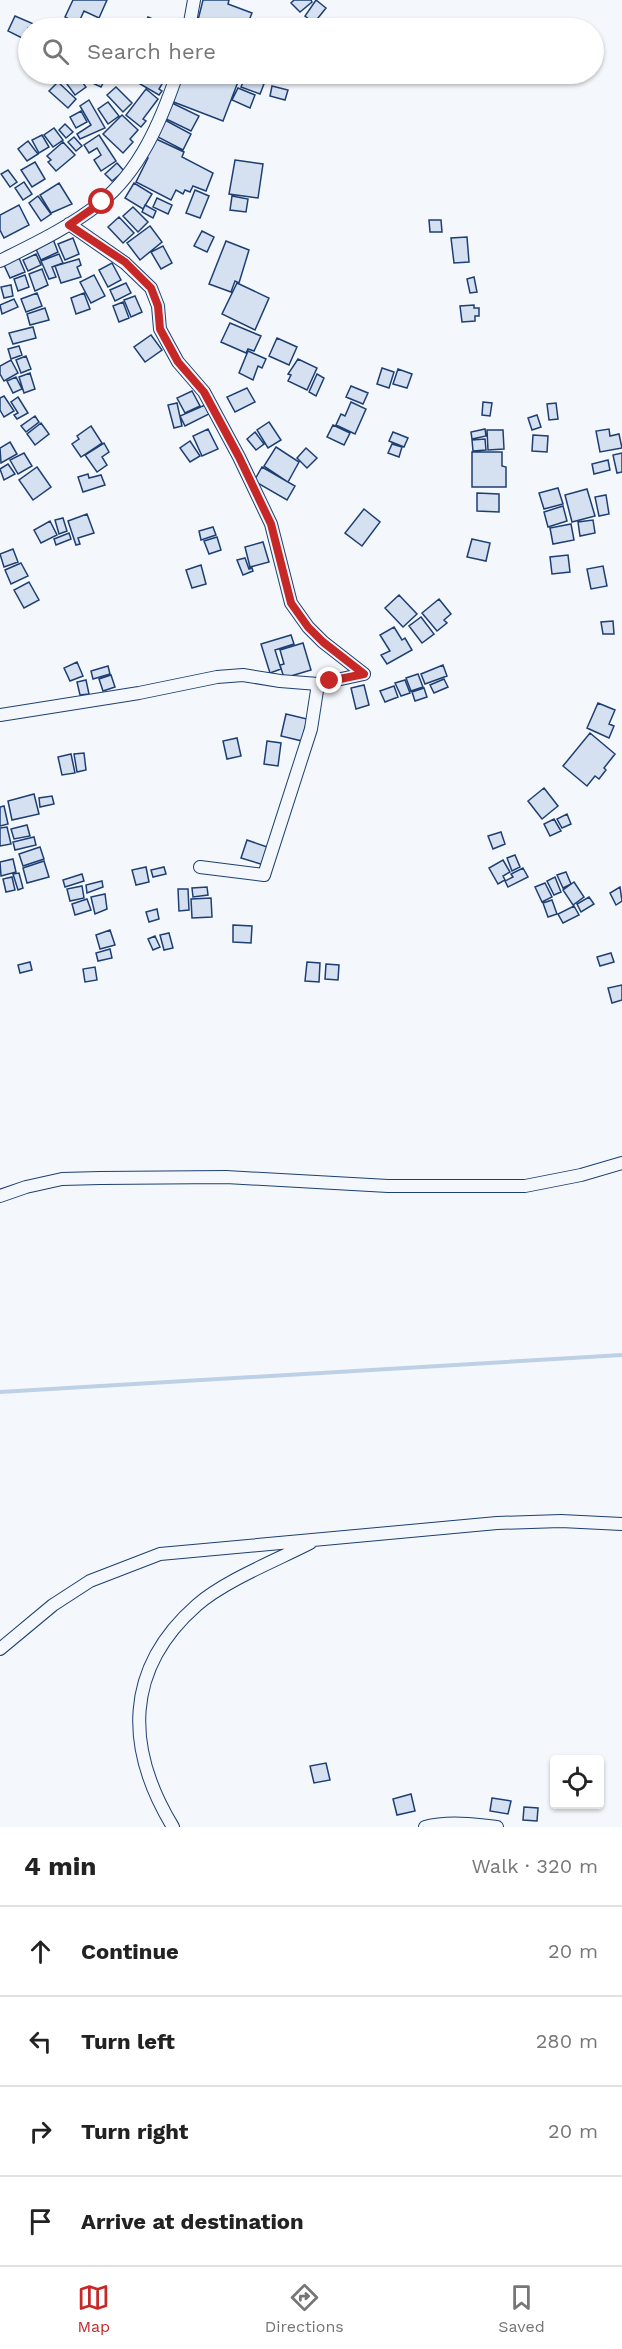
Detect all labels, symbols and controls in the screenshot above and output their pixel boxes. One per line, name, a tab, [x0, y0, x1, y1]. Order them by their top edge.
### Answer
search box	[18, 18, 604, 84]
icon: search	[39, 35, 72, 68]
text: Search here	[87, 39, 216, 64]
route start	[88, 188, 114, 214]
route end	[316, 667, 342, 693]
map controls	[550, 1755, 604, 1809]
button: locate	[550, 1755, 604, 1809]
text: 4 min	[24, 1851, 96, 1881]
text: Walk · 320 m	[471, 1854, 598, 1878]
icon: ahead	[24, 1935, 57, 1968]
text: Continue	[81, 1939, 179, 1964]
text: 20 m	[548, 1939, 598, 1963]
icon: left	[24, 2025, 57, 2058]
text: Turn left	[81, 2029, 175, 2054]
text: 280 m	[536, 2029, 598, 2053]
icon: right	[24, 2115, 57, 2148]
text: Turn right	[81, 2119, 188, 2144]
text: 20 m	[548, 2119, 598, 2143]
icon: arrive	[24, 2205, 57, 2238]
text: Arrive at destination	[81, 2209, 304, 2234]
tab: Map	[77, 2281, 110, 2336]
tab: Directions	[265, 2281, 344, 2336]
tab: Saved	[498, 2281, 545, 2336]

